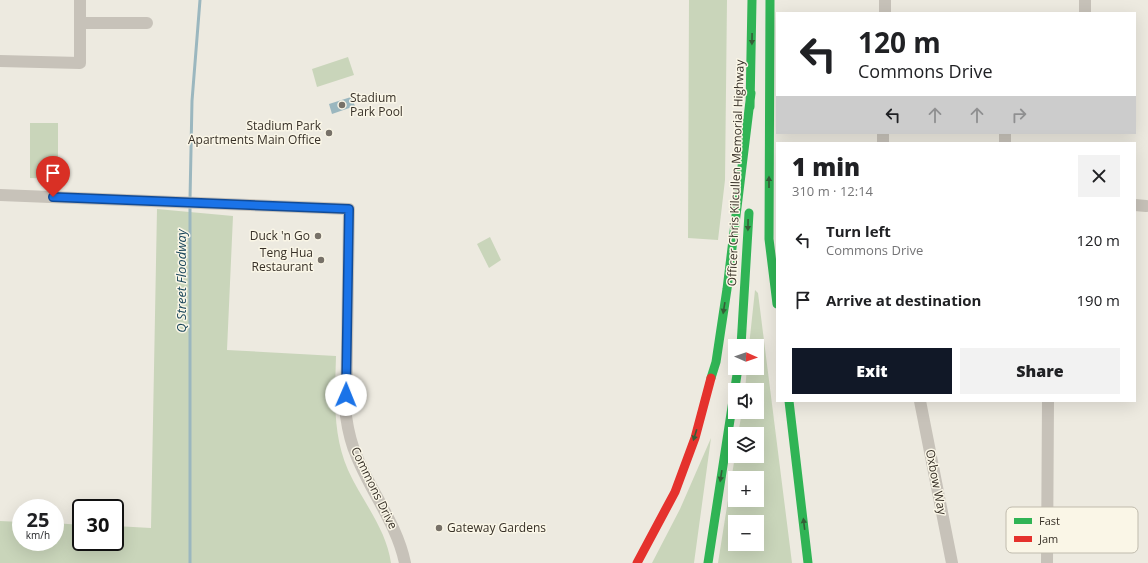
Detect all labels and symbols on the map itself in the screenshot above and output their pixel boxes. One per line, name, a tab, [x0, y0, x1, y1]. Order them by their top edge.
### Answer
one-way arrow	[748, 33, 755, 45]
street label: Officer Chris Kilcullen Memorial Highway	[723, 58, 748, 287]
place label: Stadium Park Pool	[350, 89, 403, 120]
marker: Stadium Park Pool	[337, 100, 347, 110]
place label: Stadium Park Apartments Main Office	[188, 117, 322, 148]
marker: Stadium Park Apartments Main Office	[324, 128, 334, 138]
pin	[36, 156, 70, 197]
one-way arrow	[766, 175, 772, 188]
one-way arrow	[745, 219, 752, 231]
place label: Duck 'n Go	[250, 227, 310, 244]
water label: Q Street Floodway	[172, 228, 190, 333]
marker: Duck 'n Go	[313, 231, 323, 241]
place label: Teng Hua Restaurant	[252, 244, 313, 275]
marker: Teng Hua Restaurant	[316, 255, 326, 265]
one-way arrow	[721, 302, 727, 314]
north arrow	[728, 339, 764, 375]
position arrow	[325, 374, 367, 416]
one-way arrow	[692, 429, 698, 441]
street label: Commons Drive	[347, 444, 402, 532]
street label: Oxbow Way	[922, 448, 951, 517]
one-way arrow	[718, 470, 724, 482]
speed limit sign: 30	[72, 499, 124, 551]
legend	[1006, 507, 1138, 553]
text: Fast	[1039, 513, 1060, 528]
one-way arrow	[800, 518, 807, 530]
place label: Gateway Gardens	[447, 519, 546, 536]
marker: Gateway Gardens	[434, 523, 444, 533]
text: Jam	[1038, 531, 1058, 546]

